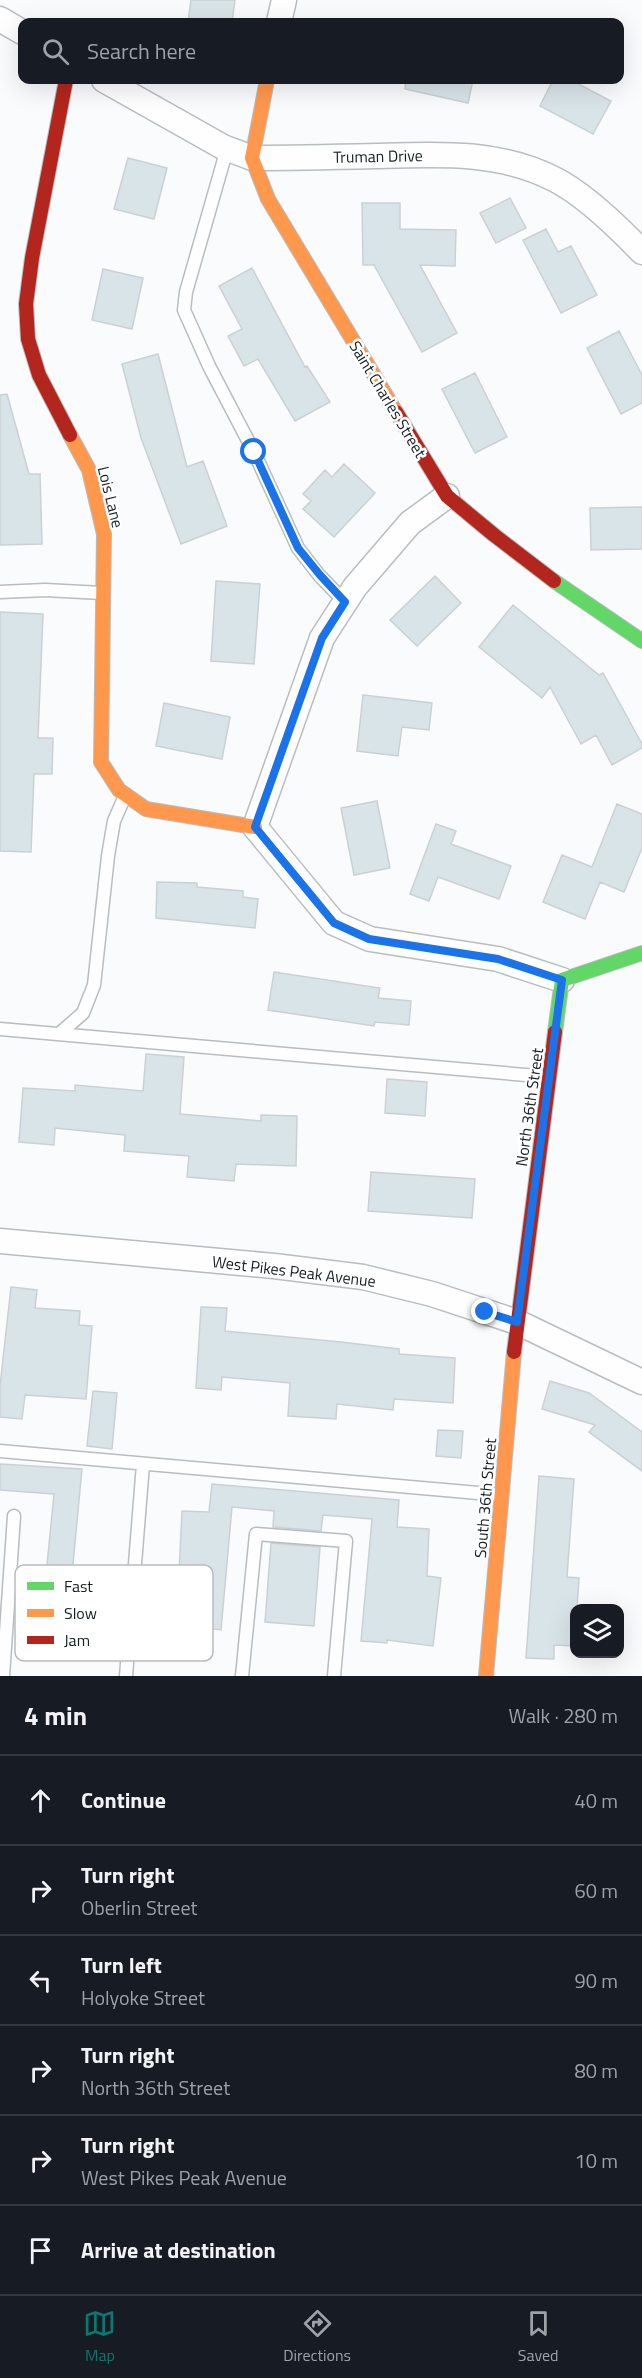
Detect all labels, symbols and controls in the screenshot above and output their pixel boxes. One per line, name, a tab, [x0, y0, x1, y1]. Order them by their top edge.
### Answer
search box	[18, 18, 624, 84]
text: Search here	[87, 34, 196, 68]
icon: search	[39, 35, 72, 68]
street label: Truman Drive	[333, 143, 423, 169]
street label: Saint Charles Street	[344, 336, 433, 462]
route start	[240, 438, 266, 464]
street label: Lois Lane	[92, 464, 130, 530]
street label: North 36th Street	[509, 1046, 549, 1168]
street label: West Pikes Peak Avenue	[211, 1249, 377, 1293]
route end	[471, 1298, 497, 1324]
street label: South 36th Street	[468, 1437, 502, 1559]
legend	[15, 1565, 213, 1661]
text: Fast	[64, 1574, 93, 1598]
text: Slow	[64, 1601, 97, 1625]
map controls	[570, 1604, 624, 1658]
button: layers	[570, 1604, 624, 1658]
text: Jam	[64, 1628, 90, 1652]
text: 4 min	[24, 1696, 87, 1735]
text: Walk · 280 m	[509, 1700, 618, 1731]
text: Continue	[81, 1783, 166, 1817]
icon: ahead	[24, 1784, 57, 1817]
text: 40 m	[574, 1785, 618, 1816]
text: Turn right	[81, 1858, 175, 1892]
icon: right	[24, 1874, 57, 1907]
text: 60 m	[574, 1875, 618, 1906]
text: Oberlin Street	[81, 1892, 197, 1923]
text: Turn left	[81, 1948, 162, 1982]
icon: left	[24, 1964, 57, 1997]
text: 90 m	[574, 1965, 618, 1996]
text: Holyoke Street	[81, 1982, 205, 2013]
text: Turn right	[81, 2038, 175, 2072]
icon: right	[24, 2054, 57, 2087]
text: 80 m	[574, 2055, 618, 2086]
text: North 36th Street	[81, 2072, 230, 2103]
text: Turn right	[81, 2128, 175, 2162]
icon: right	[24, 2144, 57, 2177]
text: 10 m	[574, 2145, 618, 2176]
text: West Pikes Peak Avenue	[81, 2162, 287, 2193]
text: Arrive at destination	[81, 2233, 276, 2267]
icon: arrive	[24, 2234, 57, 2267]
tab: Map	[83, 2307, 116, 2367]
tab: Directions	[283, 2307, 351, 2367]
tab: Saved	[518, 2307, 559, 2367]

